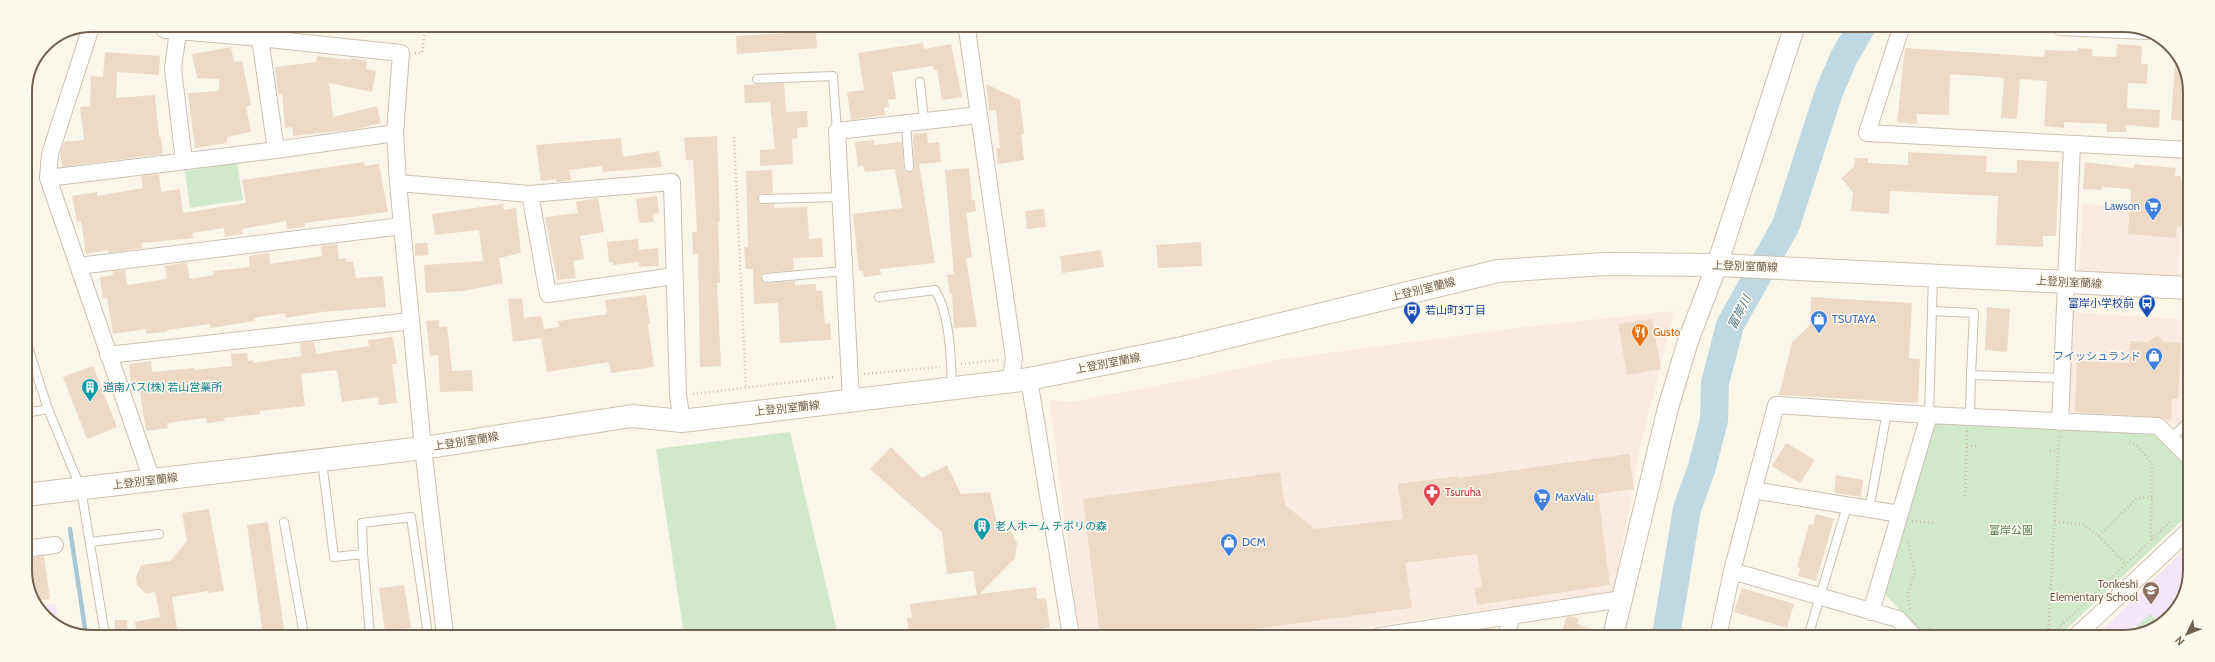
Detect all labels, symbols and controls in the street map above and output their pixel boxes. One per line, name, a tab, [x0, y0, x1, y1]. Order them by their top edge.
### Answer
supermarket icon: Lawson	[2143, 196, 2163, 221]
place label: Lawson	[2105, 199, 2140, 213]
street label: 上登別室蘭線	[1712, 258, 1778, 274]
street label: 上登別室蘭線	[2036, 273, 2102, 291]
street label: 上登別室蘭線	[1389, 274, 1457, 304]
water label: 富岸川	[1724, 291, 1755, 331]
bus stop icon: 富岸小学校前	[2137, 293, 2157, 318]
place label: 富岸小学校前	[2068, 296, 2134, 310]
bus stop icon: 若山町3丁目	[1402, 300, 1422, 325]
place label: 若山町3丁目	[1425, 303, 1486, 317]
shop icon: TSUTAYA	[1809, 309, 1829, 334]
place label: TSUTAYA	[1832, 312, 1876, 326]
restaurant icon: Gusto	[1630, 322, 1650, 347]
place label: Gusto	[1653, 325, 1680, 339]
shop icon: フイッシュランド	[2144, 346, 2164, 371]
place label: フイッシュランド	[2053, 349, 2141, 363]
street label: 上登別室蘭線	[1074, 350, 1142, 376]
building icon: 道南バス(株) 若山営業所	[80, 377, 100, 402]
place label: 道南バス(株) 若山営業所	[103, 380, 223, 394]
street label: 上登別室蘭線	[753, 398, 821, 418]
street label: 上登別室蘭線	[432, 429, 500, 453]
street label: 上登別室蘭線	[111, 470, 179, 492]
pharmacy icon: Tsuruha	[1422, 482, 1442, 507]
place label: Tsuruha	[1445, 485, 1482, 499]
supermarket icon: MaxValu	[1532, 487, 1552, 512]
place label: MaxValu	[1555, 490, 1594, 504]
building icon: 老人ホーム チボリの森	[972, 516, 992, 541]
place label: 老人ホーム チボリの森	[995, 519, 1107, 533]
park label: 富岸公園	[1989, 523, 2033, 537]
shop icon: DCM	[1219, 532, 1239, 557]
place label: DCM	[1242, 535, 1266, 549]
place label: Tonkeshi Elementary School	[2050, 577, 2138, 604]
school or university icon: Tonkeshi Elementary School	[2141, 580, 2161, 605]
north arrow	[2167, 614, 2207, 654]
text: N	[2172, 633, 2187, 648]

